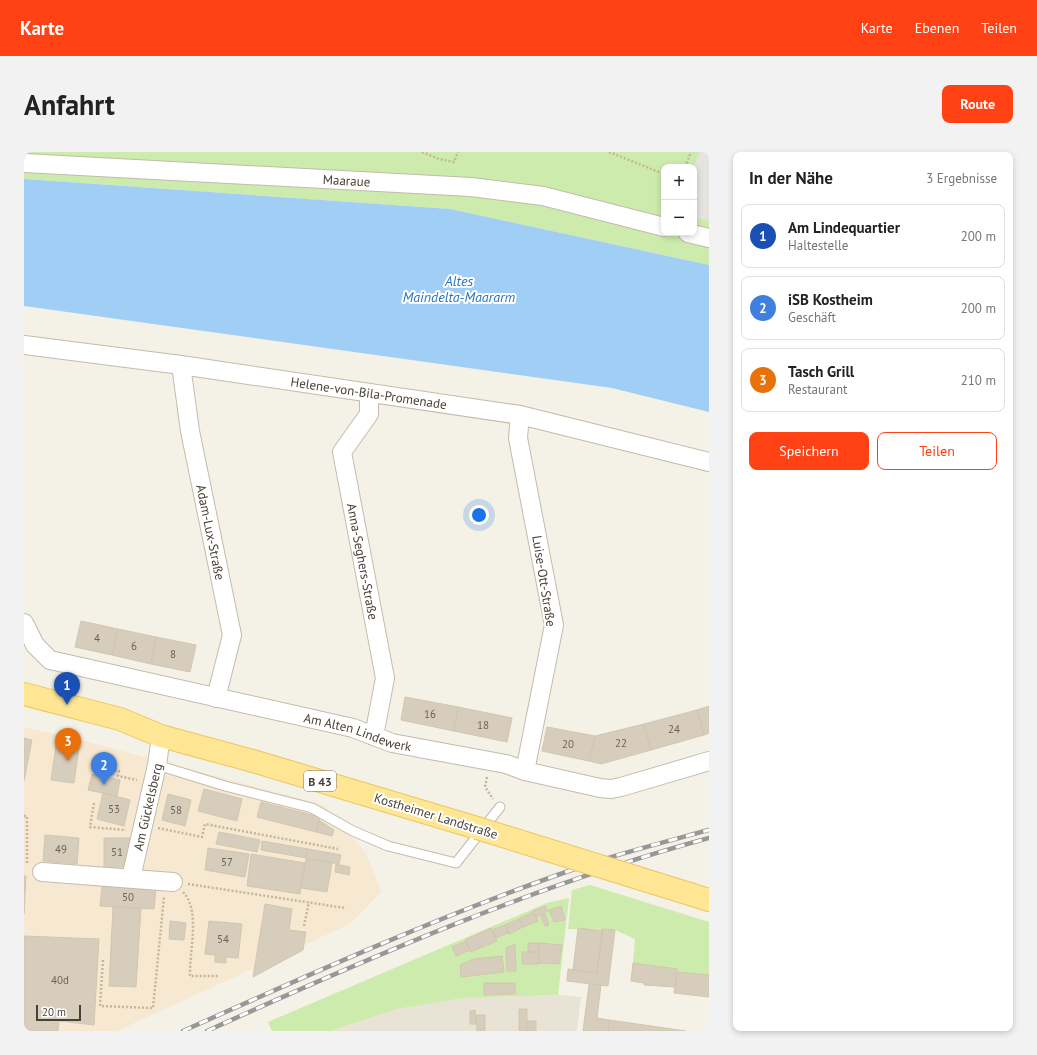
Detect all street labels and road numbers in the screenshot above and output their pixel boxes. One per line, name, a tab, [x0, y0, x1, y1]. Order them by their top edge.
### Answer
street label: Maaraue	[322, 171, 371, 190]
street label: Helene-von-Bila-Promenade	[289, 373, 448, 413]
street label: Adam-Lux-Straße	[193, 483, 229, 582]
street label: Anna-Seghers-Straße	[343, 502, 382, 621]
street label: Luise-Ott-Straße	[528, 534, 560, 628]
street label: Am Alten Lindewerk	[302, 709, 414, 755]
street label: Am Gückelsberg	[129, 761, 166, 852]
road number: B 43	[304, 771, 336, 791]
street label: Kostheimer Landstraße	[372, 789, 500, 843]

